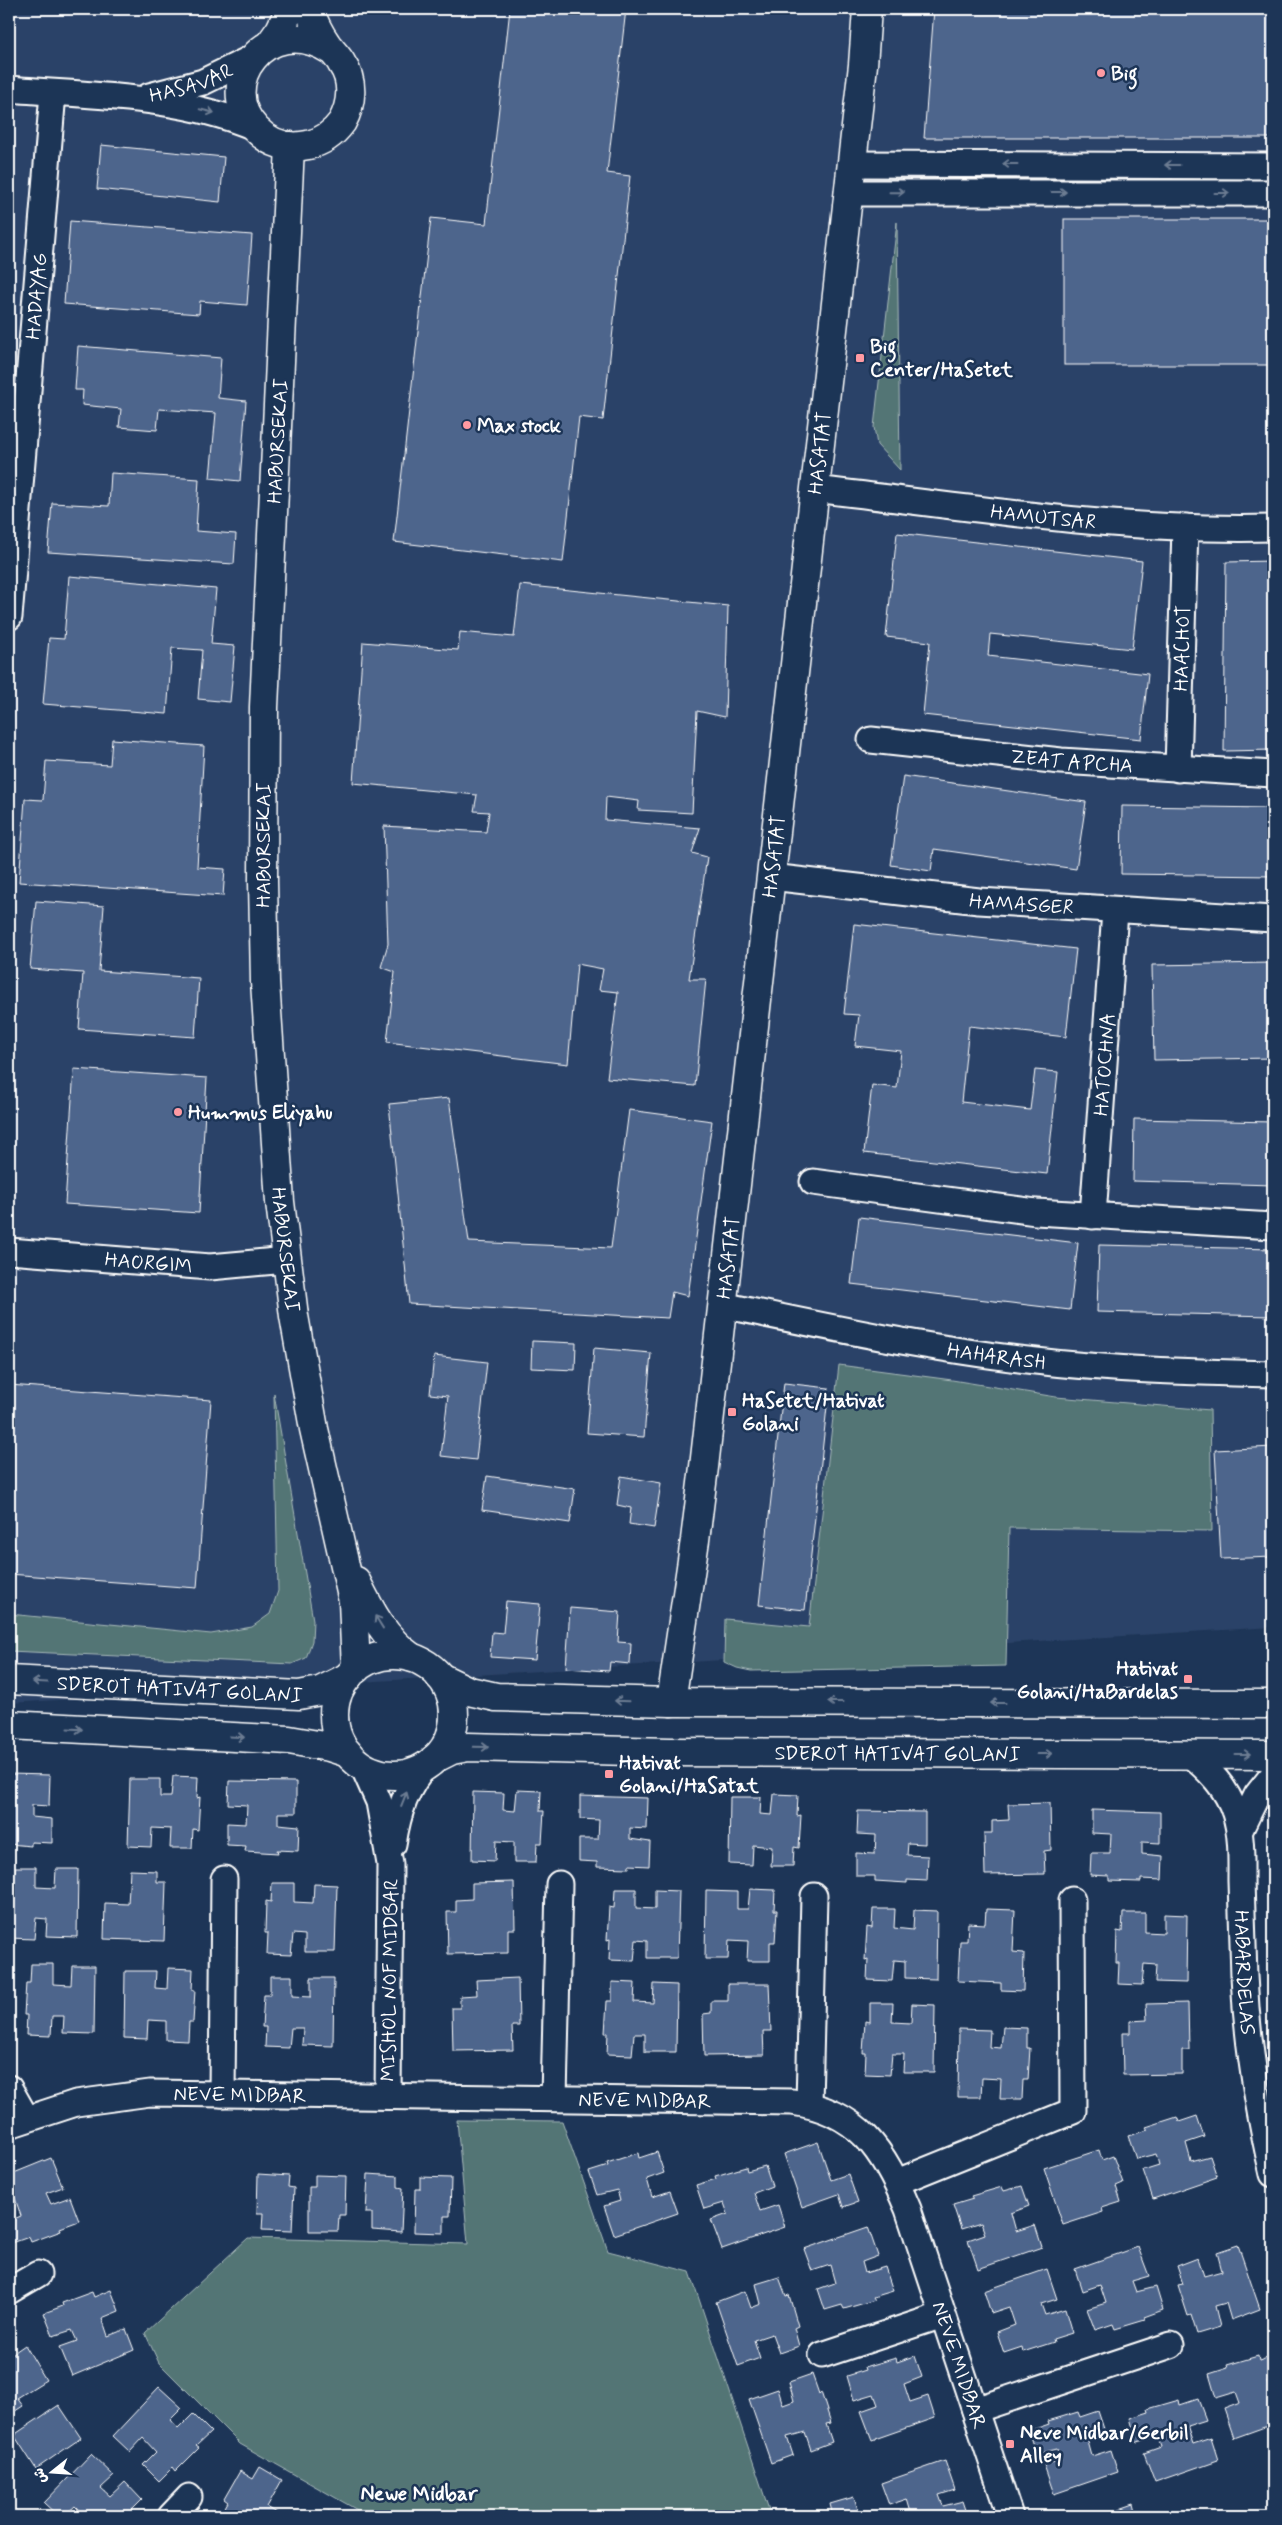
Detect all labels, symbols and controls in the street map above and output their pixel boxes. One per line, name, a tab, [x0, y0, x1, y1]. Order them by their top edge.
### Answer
street label: HASAVAR	[147, 57, 238, 110]
place label: Big	[1111, 61, 1138, 90]
marker: Big	[1095, 67, 1107, 79]
one-way arrow	[199, 107, 215, 116]
one-way arrow	[1002, 159, 1018, 169]
one-way arrow	[1164, 160, 1180, 170]
one-way arrow	[888, 187, 904, 197]
one-way arrow	[1050, 187, 1067, 197]
one-way arrow	[1213, 188, 1229, 198]
street label: HADAYAG	[20, 252, 55, 341]
place label: Big Center/HaSetet	[870, 334, 1014, 384]
marker: Big Center/HaSetet	[854, 352, 866, 364]
street label: HABURSEKAI	[262, 377, 295, 504]
street label: HASATAT	[802, 410, 839, 496]
place label: Max stock	[477, 413, 562, 440]
marker: Max stock	[461, 419, 473, 431]
street label: HAMUTSAR	[989, 499, 1097, 537]
street label: HAACHOT	[1168, 604, 1198, 692]
street label: ZEAT APCHA	[1009, 744, 1134, 780]
street label: HABURSEKAI	[251, 782, 278, 908]
street label: HASATAT	[757, 813, 793, 899]
street label: HAMASGER	[968, 888, 1074, 922]
street label: HATOCHNA	[1088, 1012, 1123, 1117]
place label: Hummus Eliyahu	[188, 1100, 333, 1127]
marker: Hummus Eliyahu	[172, 1106, 184, 1118]
street label: HABURSEKAI	[264, 1186, 305, 1314]
street label: HASATAT	[711, 1215, 747, 1301]
street label: HAORGIM	[104, 1247, 193, 1281]
street label: HAHARASH	[945, 1337, 1047, 1377]
place label: HaSetet/Hativat Golani	[742, 1388, 885, 1438]
marker: HaSetet/Hativat Golani	[726, 1406, 738, 1418]
one-way arrow	[373, 1616, 383, 1630]
place label: Hativat Golani/HaBardelas	[1017, 1656, 1179, 1706]
street label: SDEROT HATIVAT GOLANI	[56, 1670, 304, 1710]
marker: Hativat Golani/HaBardelas	[1182, 1673, 1194, 1685]
one-way arrow	[33, 1677, 49, 1686]
one-way arrow	[614, 1696, 630, 1705]
one-way arrow	[828, 1698, 844, 1707]
one-way arrow	[990, 1698, 1006, 1708]
one-way arrow	[67, 1724, 83, 1733]
one-way arrow	[229, 1733, 245, 1742]
street label: SDEROT HATIVAT GOLANI	[774, 1741, 1021, 1769]
one-way arrow	[472, 1742, 488, 1752]
one-way arrow	[1037, 1749, 1053, 1759]
one-way arrow	[1234, 1749, 1251, 1759]
place label: Hativat Golani/HaSatat	[619, 1750, 760, 1800]
marker: Hativat Golani/HaSatat	[603, 1768, 615, 1780]
one-way arrow	[400, 1792, 410, 1807]
street label: MISHOL NOF MIDBAR	[375, 1878, 406, 2082]
street label: HABARDELAS	[1227, 1910, 1261, 2036]
street label: NEVE MIDBAR	[173, 2081, 306, 2110]
street label: NEVE MIDBAR	[578, 2087, 711, 2116]
street label: NEVE MIDBAR	[925, 2298, 992, 2433]
place label: Neve Midbar/Gerbil Alley	[1020, 2420, 1189, 2470]
marker: Neve Midbar/Gerbil Alley	[1004, 2438, 1016, 2450]
north arrow	[28, 2448, 78, 2498]
text: ش	[30, 2466, 51, 2486]
district label: Newe Midbar	[360, 2480, 479, 2508]

